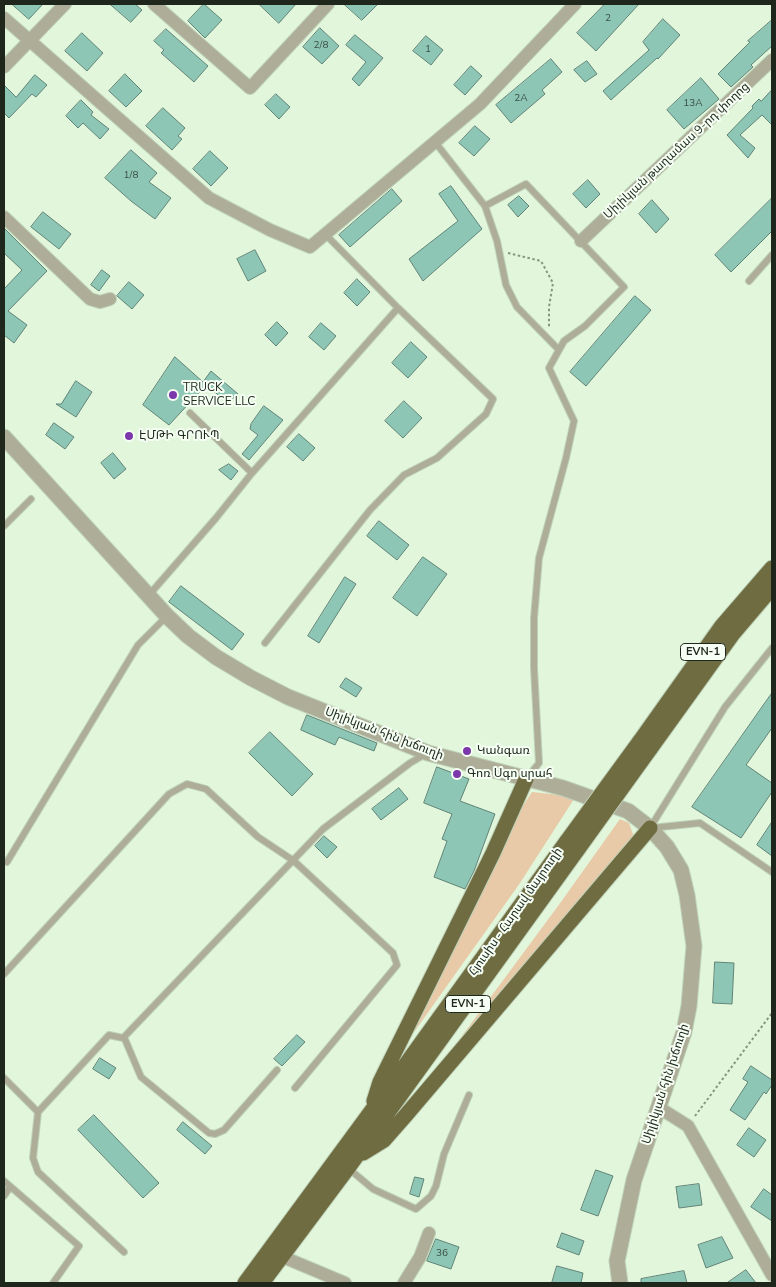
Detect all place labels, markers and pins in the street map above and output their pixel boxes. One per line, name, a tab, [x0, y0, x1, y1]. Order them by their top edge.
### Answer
place label: TRUCK SERVICE LLC	[183, 381, 255, 409]
marker: TRUCK SERVICE LLC	[167, 389, 179, 401]
place label: ԷՄԹԻ ԳՐՈՒՊ	[139, 429, 219, 443]
marker: ԷՄԹԻ ԳՐՈՒՊ	[123, 430, 135, 442]
place label: Կանգառ	[477, 744, 530, 758]
marker: Կանգառ	[461, 745, 473, 757]
place label: Գոռ Սգո սրահ	[467, 767, 552, 781]
marker: Գոռ Սգո սրահ	[451, 768, 463, 780]

